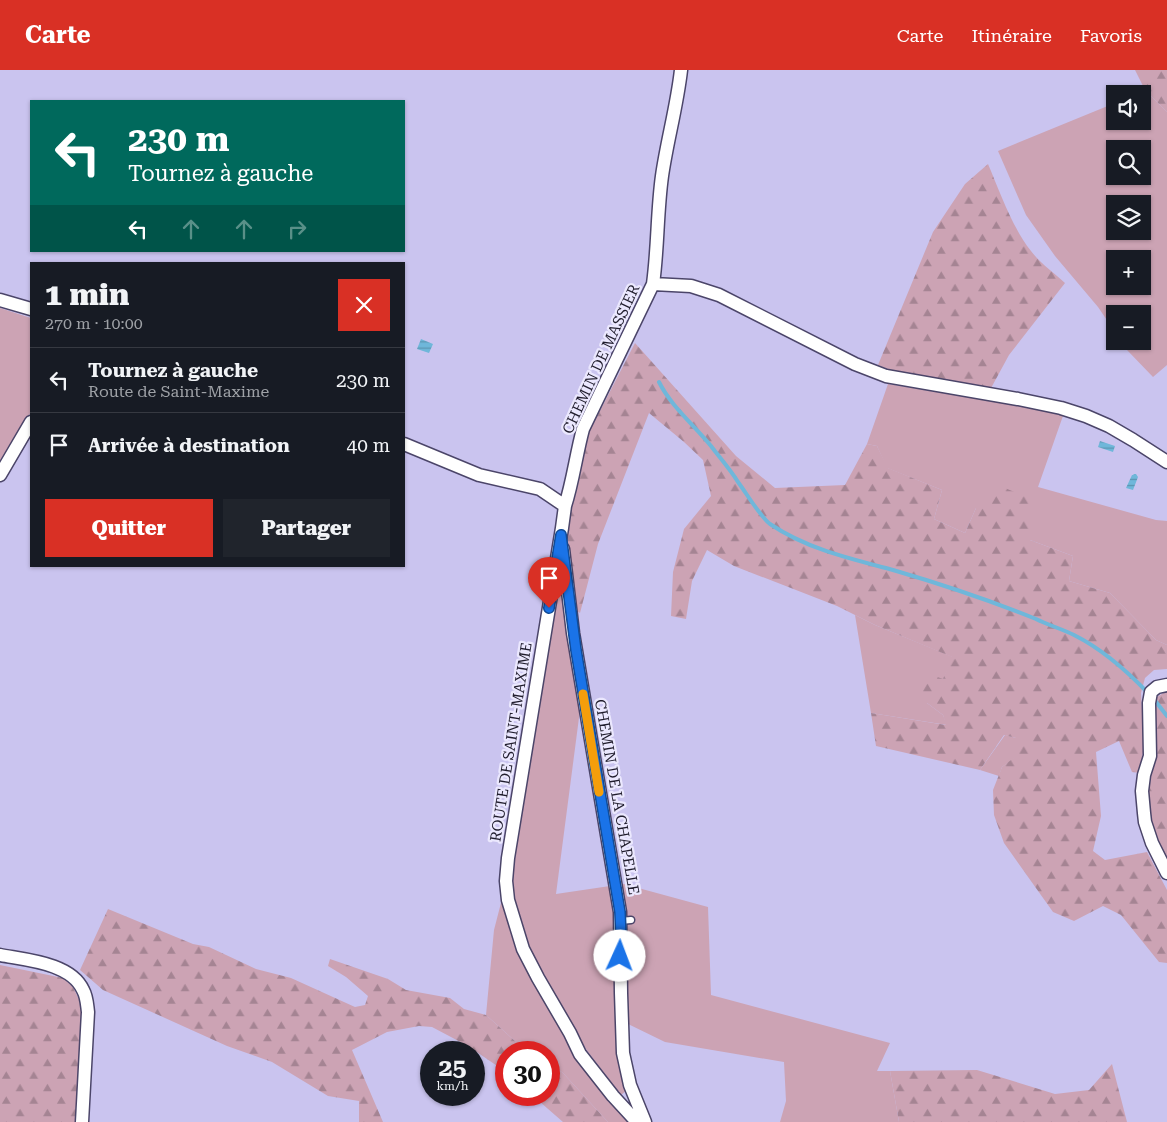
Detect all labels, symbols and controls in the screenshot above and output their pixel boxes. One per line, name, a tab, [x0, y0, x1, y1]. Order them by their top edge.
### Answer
text: Carte	[25, 21, 91, 49]
text: Carte	[897, 25, 943, 46]
text: Itinéraire	[971, 25, 1052, 46]
text: Favoris	[1080, 25, 1142, 46]
map controls	[1106, 85, 1151, 350]
button: sound	[1106, 85, 1151, 130]
text: 230 m	[128, 119, 229, 160]
icon: left	[45, 120, 110, 185]
button: search	[1106, 140, 1151, 185]
text: Tournez à gauche	[128, 161, 313, 186]
button: layers	[1106, 195, 1151, 240]
icon: left	[124, 215, 152, 243]
icon: ahead	[177, 215, 205, 243]
icon: ahead	[230, 215, 258, 243]
icon: right	[283, 215, 311, 243]
button: +	[1106, 250, 1151, 295]
text: 1 min	[45, 277, 129, 312]
button: close	[338, 279, 390, 331]
street label: CHEMIN DE MASSIER	[558, 281, 644, 437]
button: −	[1106, 305, 1151, 350]
text: 270 m · 10:00	[45, 314, 143, 333]
text: Tournez à gauche	[88, 359, 258, 382]
icon: left	[45, 366, 73, 394]
text: 230 m	[336, 369, 390, 392]
text: Route de Saint-Maxime	[88, 382, 269, 401]
icon: arrive	[45, 431, 73, 459]
text: Arrivée à destination	[88, 434, 290, 457]
text: 40 m	[347, 434, 390, 457]
button: Quitter	[45, 499, 213, 557]
button: Partager	[223, 499, 390, 557]
pin	[528, 557, 570, 608]
icon: arrive	[535, 564, 563, 592]
street label: ROUTE DE SAINT-MAXIME	[486, 641, 536, 843]
street label: CHEMIN DE LA CHAPELLE	[591, 698, 643, 896]
position arrow	[593, 929, 645, 981]
speed limit sign: 30	[495, 1041, 560, 1106]
text: 25	[438, 1053, 467, 1082]
text: km/h	[436, 1079, 469, 1093]

